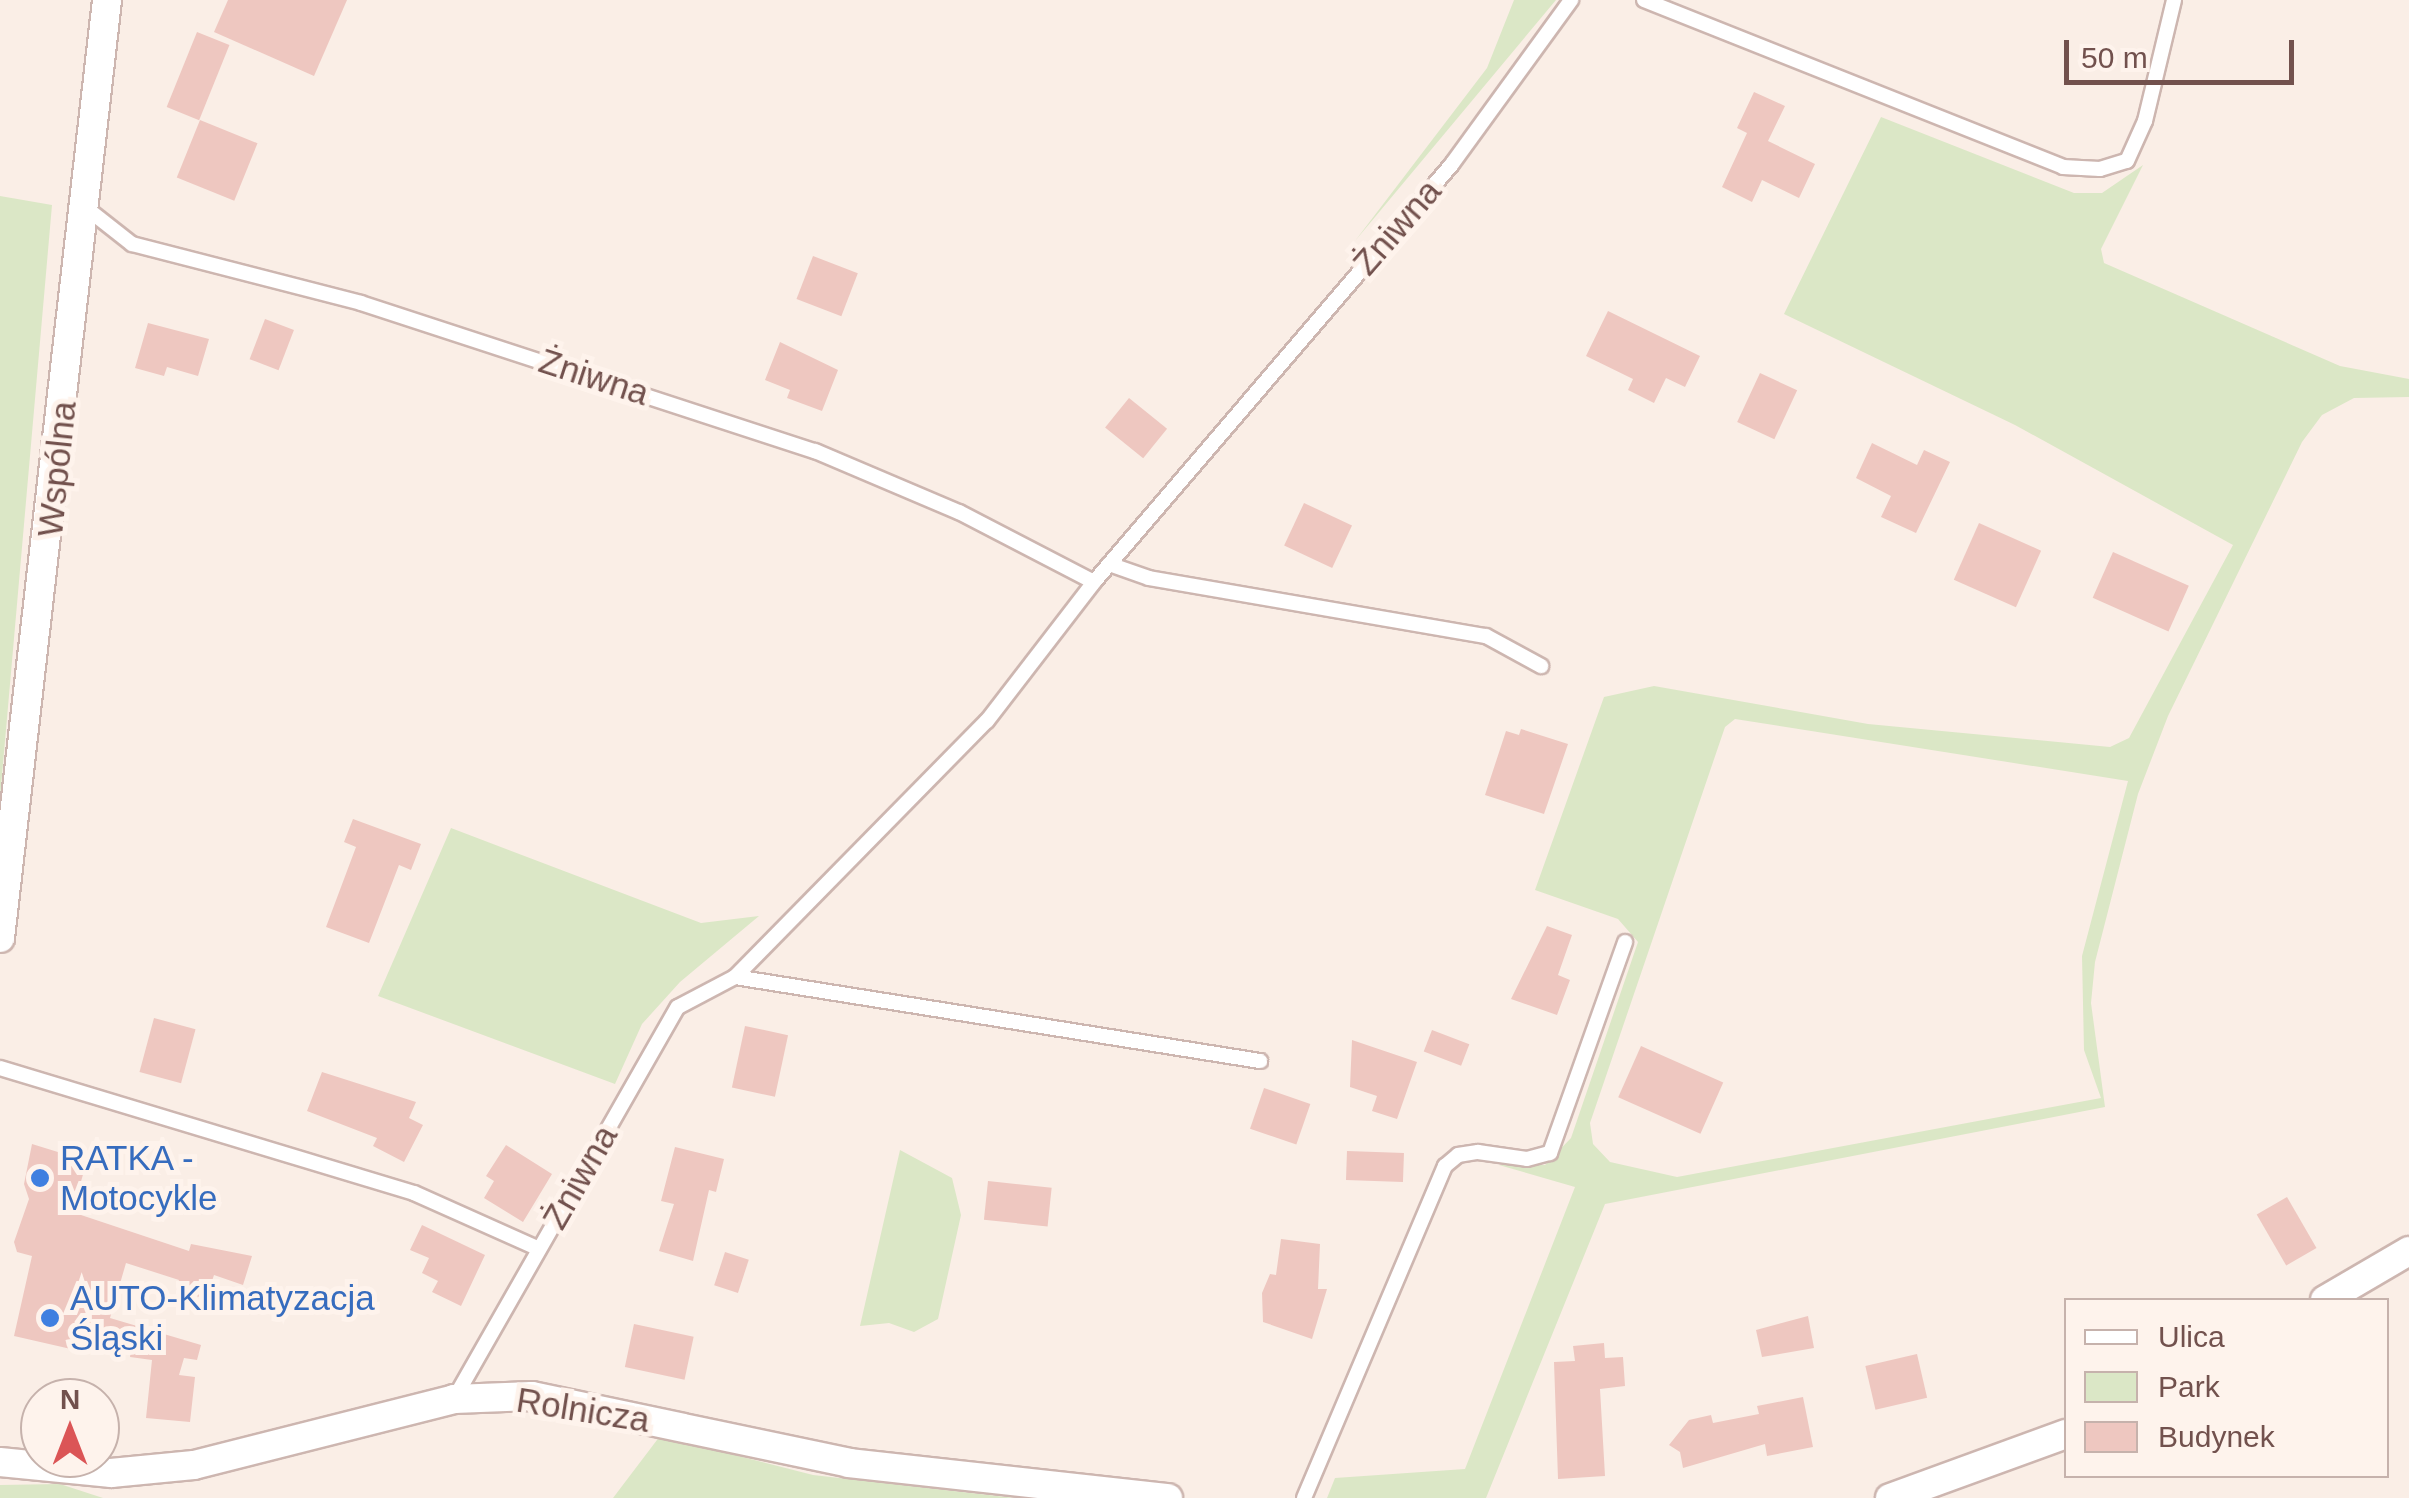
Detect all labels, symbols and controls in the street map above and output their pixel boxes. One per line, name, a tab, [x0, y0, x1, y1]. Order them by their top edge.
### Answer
scale bar	[2069, 20, 2299, 82]
text: 50 m	[2081, 41, 2148, 74]
street label: Żniwna	[1344, 171, 1450, 283]
street label: Żniwna	[534, 340, 654, 414]
street label: Wspólna	[29, 399, 85, 539]
street label: Żniwna	[534, 1118, 626, 1236]
place label: RATKA - Motocykle	[60, 1137, 218, 1219]
marker: RATKA - Motocykle	[29, 1167, 51, 1189]
place label: AUTO-Klimatyzacja Śląski	[70, 1277, 375, 1359]
legend	[2064, 1298, 2389, 1478]
marker: AUTO-Klimatyzacja Śląski	[39, 1307, 61, 1329]
text: Ulica	[2158, 1320, 2225, 1353]
text: Park	[2158, 1370, 2220, 1403]
north arrow	[20, 1378, 120, 1478]
street label: Rolnicza	[513, 1379, 653, 1441]
text: N	[60, 1384, 80, 1415]
text: Budynek	[2158, 1420, 2275, 1453]

